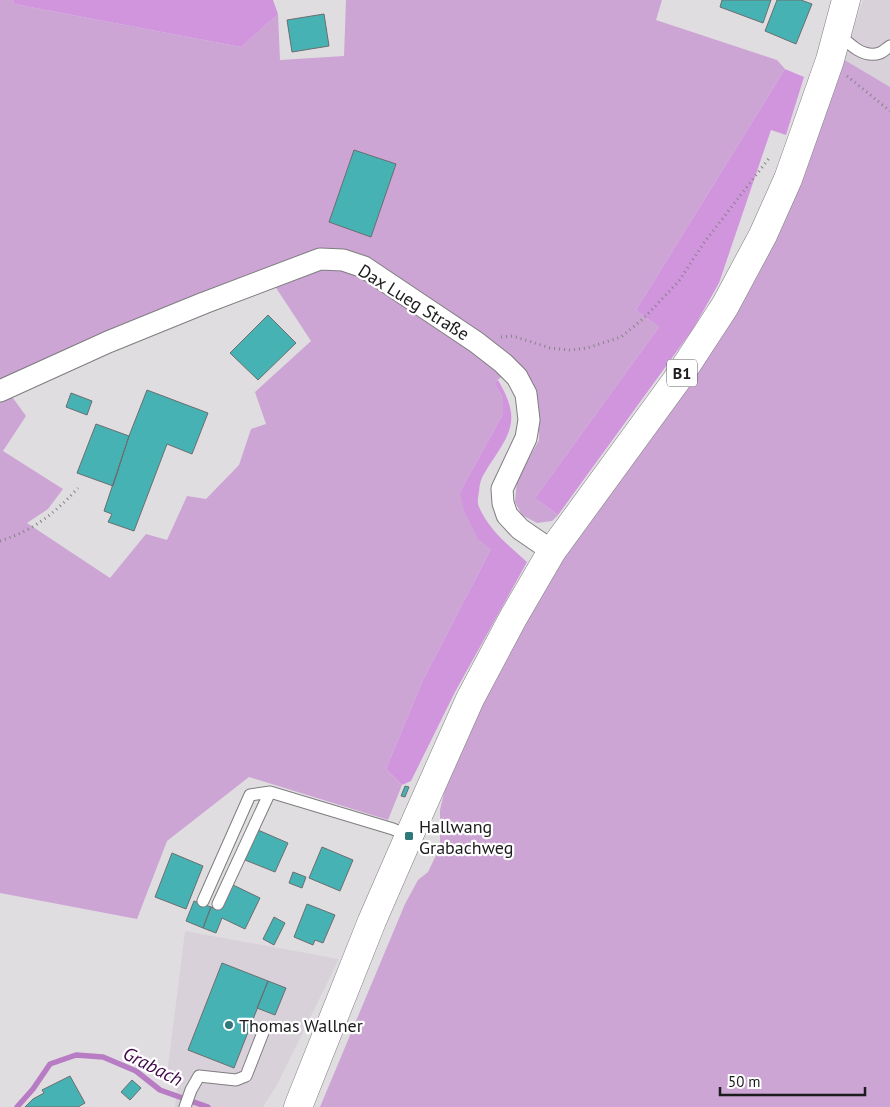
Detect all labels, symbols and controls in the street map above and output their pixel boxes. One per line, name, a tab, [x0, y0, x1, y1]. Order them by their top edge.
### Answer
street label: Dax Lueg Straße	[354, 259, 474, 345]
road number: B1	[667, 359, 697, 386]
place label: Hallwang Grabachweg	[419, 815, 513, 859]
marker: Hallwang Grabachweg	[403, 830, 415, 842]
place label: Thomas Wallner	[239, 1014, 363, 1037]
marker: Thomas Wallner	[223, 1019, 235, 1031]
water label: Grabach	[119, 1041, 187, 1091]
scale bar	[720, 1064, 865, 1096]
text: 50 m	[728, 1072, 761, 1091]

